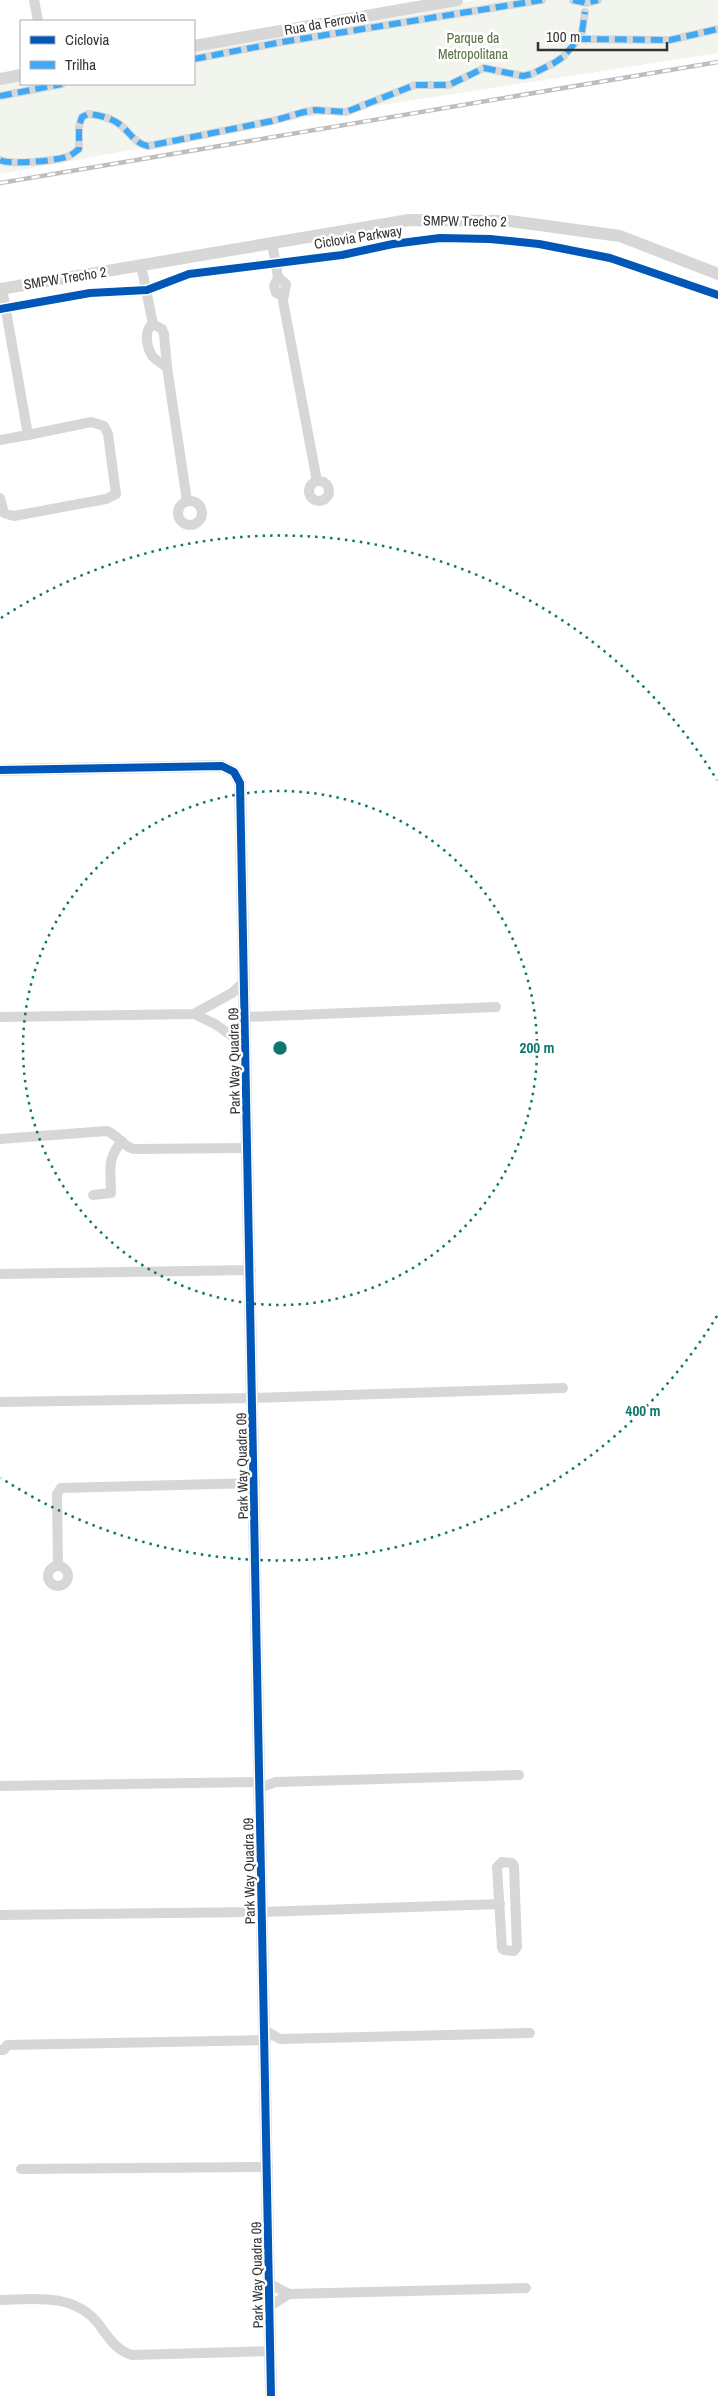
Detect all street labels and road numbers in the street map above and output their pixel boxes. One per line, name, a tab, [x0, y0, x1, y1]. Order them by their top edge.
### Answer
street label: Rua da Ferrovia	[283, 7, 368, 39]
street label: SMPW Trecho 2	[423, 211, 507, 231]
street label: Ciclovia Parkway	[313, 221, 403, 253]
street label: SMPW Trecho 2	[22, 263, 108, 293]
street label: Park Way Quadra 09	[224, 1007, 244, 1115]
street label: Park Way Quadra 09	[232, 1412, 252, 1520]
street label: Park Way Quadra 09	[239, 1817, 259, 1925]
street label: Park Way Quadra 09	[247, 2221, 267, 2329]

